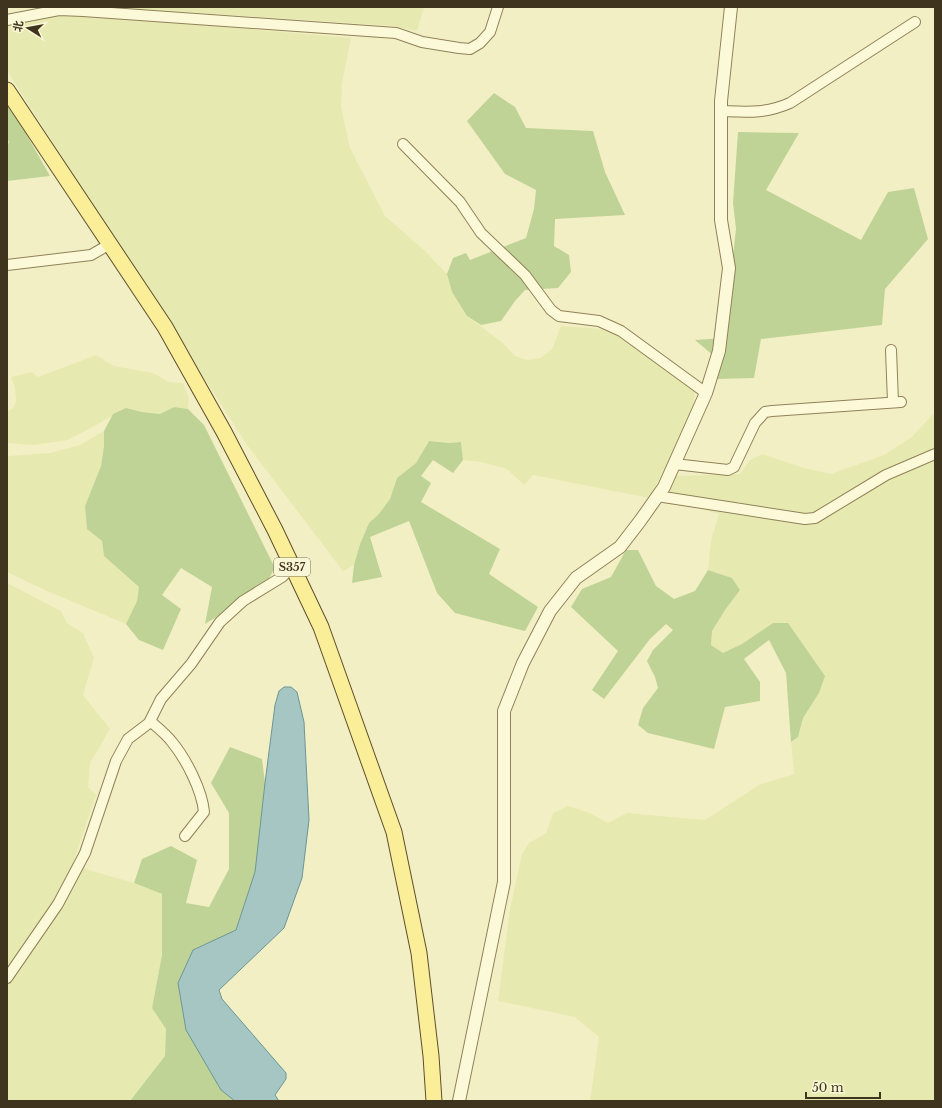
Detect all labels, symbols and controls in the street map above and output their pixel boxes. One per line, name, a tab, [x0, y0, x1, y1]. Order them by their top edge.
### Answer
north arrow	[8, 8, 48, 48]
text: 北	[10, 19, 26, 33]
road number: S357	[274, 558, 310, 576]
scale bar	[806, 1074, 880, 1100]
text: 50 m	[812, 1080, 844, 1095]

